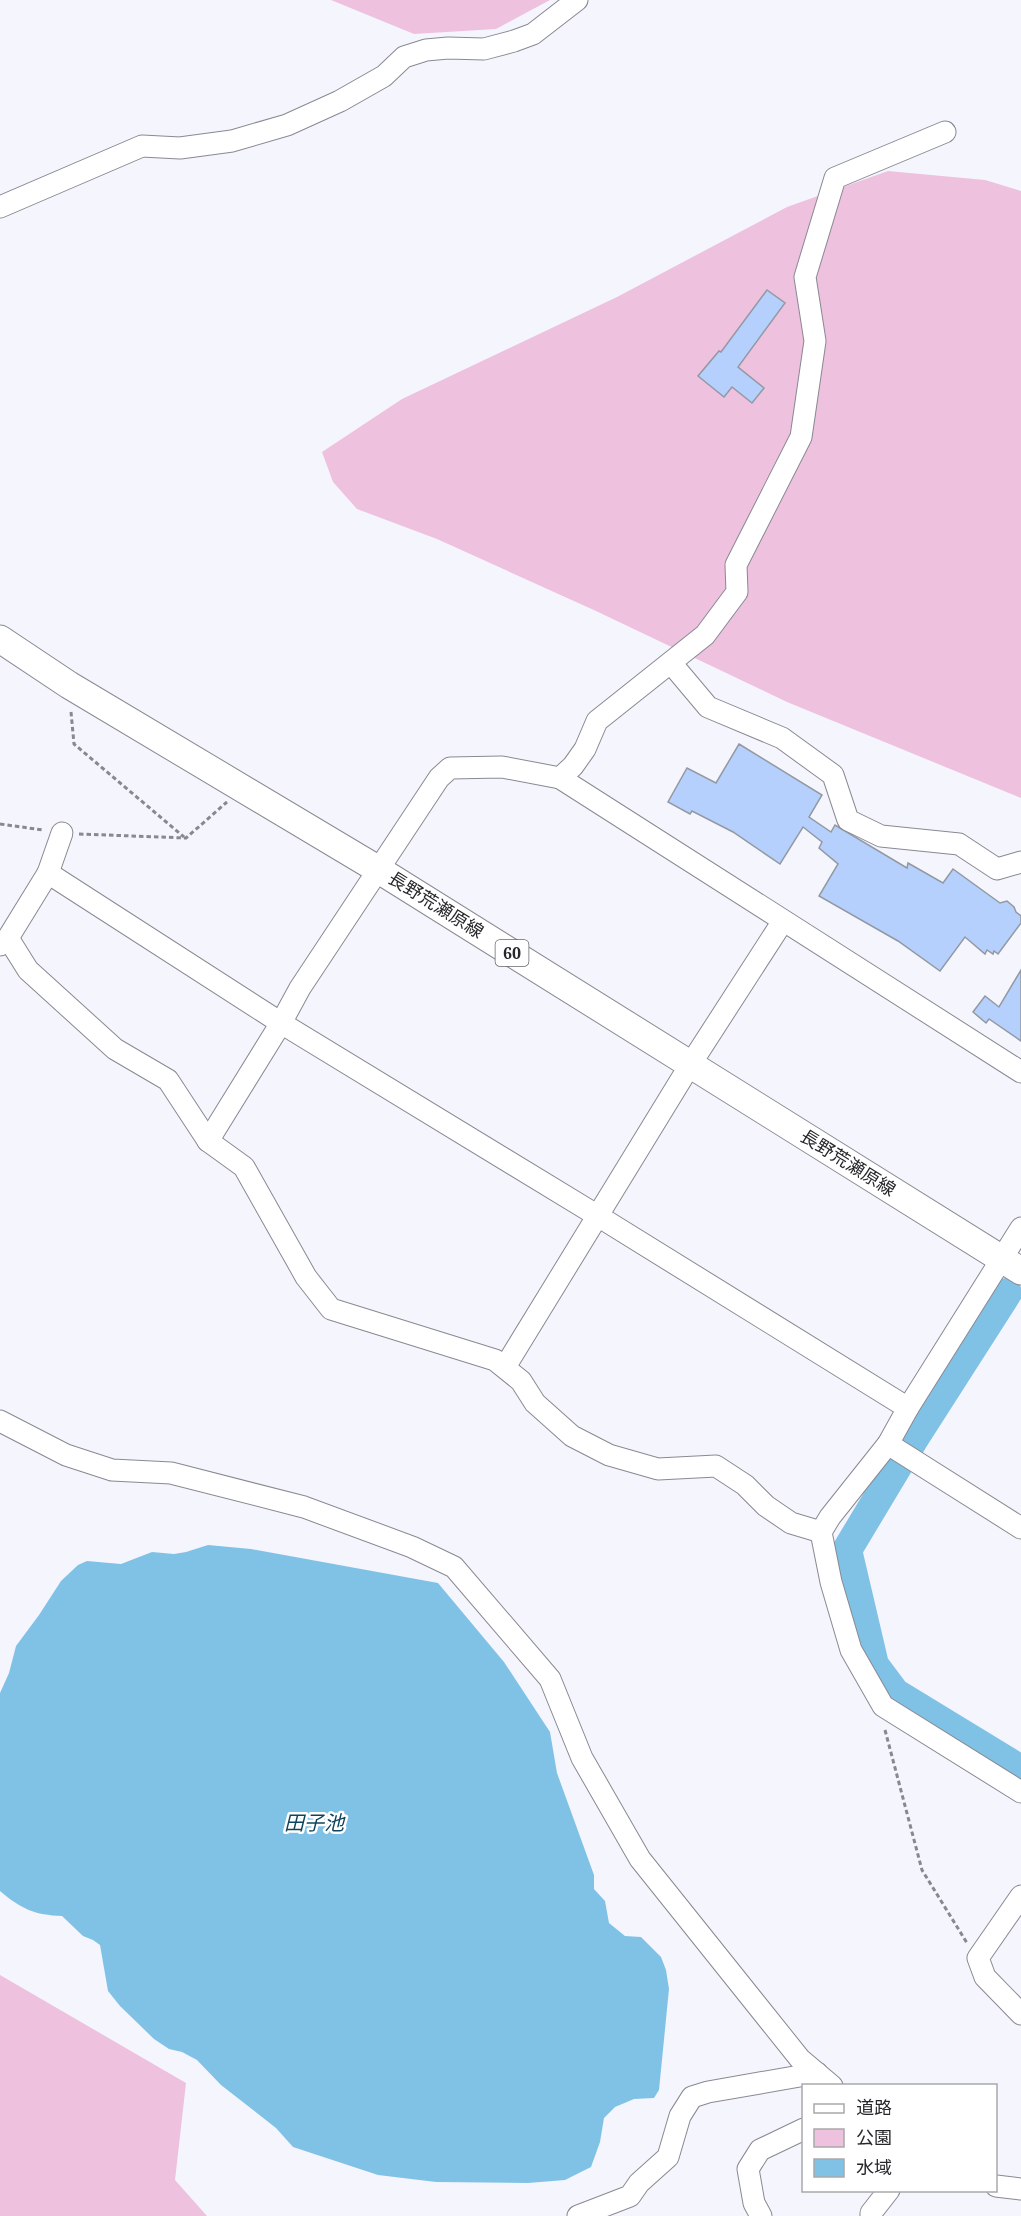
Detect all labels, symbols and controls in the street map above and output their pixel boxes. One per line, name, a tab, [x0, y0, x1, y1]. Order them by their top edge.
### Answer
street label: 長野荒瀬原線	[384, 865, 489, 943]
road number: 60	[496, 940, 528, 966]
street label: 長野荒瀬原線	[796, 1123, 901, 1201]
water label: 田子池	[284, 1809, 346, 1836]
legend	[802, 2084, 997, 2192]
text: 道路	[856, 2095, 892, 2119]
text: 公園	[856, 2125, 892, 2149]
text: 水域	[856, 2155, 892, 2179]

